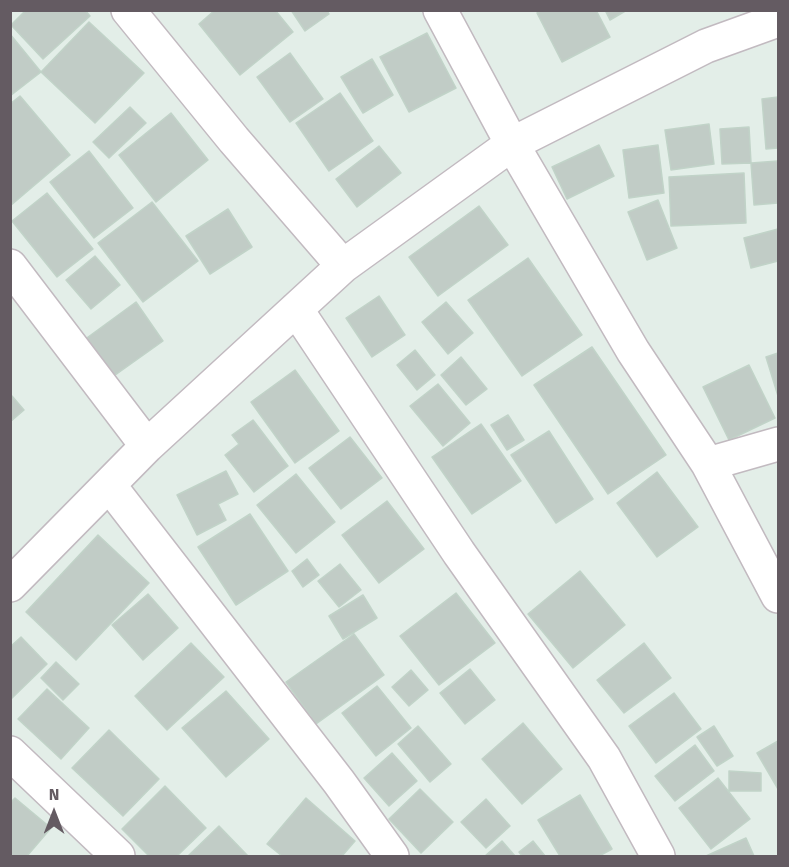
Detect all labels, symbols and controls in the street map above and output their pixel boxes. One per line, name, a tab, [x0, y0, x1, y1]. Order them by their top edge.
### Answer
north arrow	[24, 783, 84, 843]
text: N	[49, 785, 59, 804]

